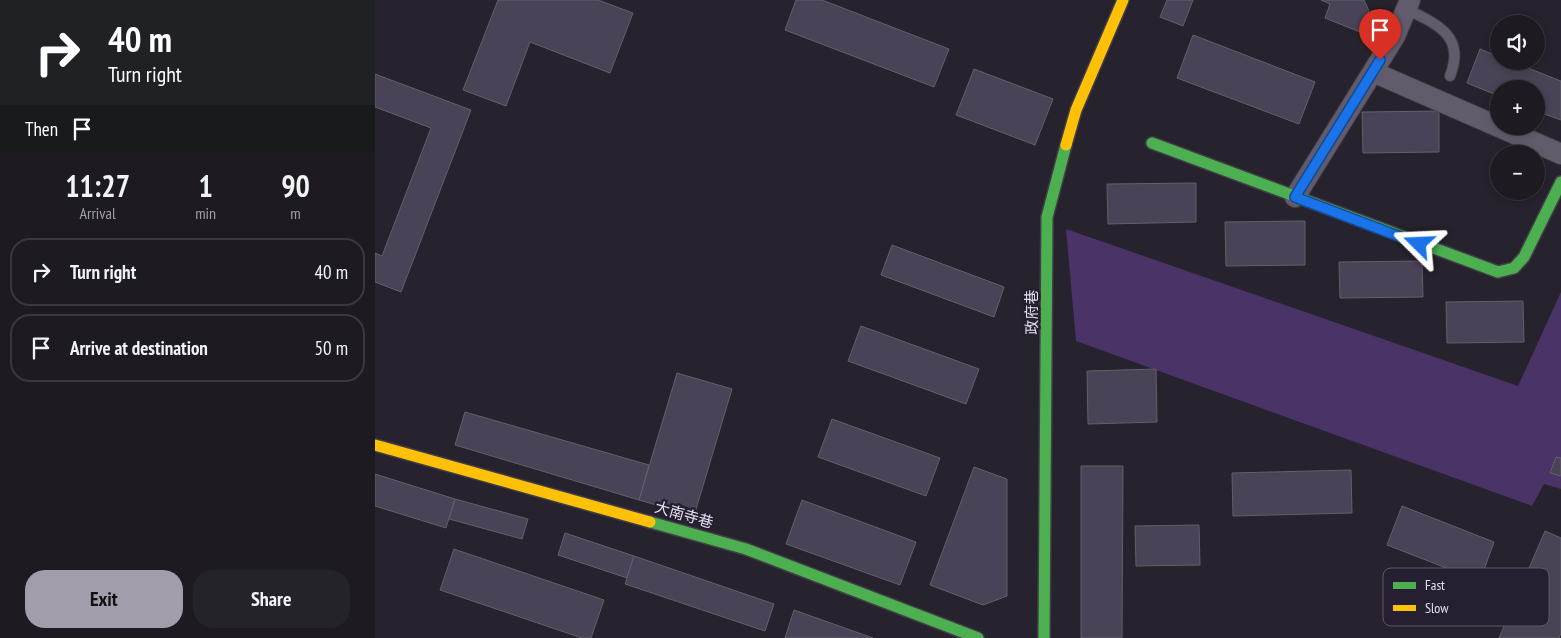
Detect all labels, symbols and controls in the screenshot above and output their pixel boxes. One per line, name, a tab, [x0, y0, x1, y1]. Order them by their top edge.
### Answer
pin	[1359, 9, 1401, 60]
map controls	[1490, 15, 1545, 200]
button: sound	[1490, 15, 1545, 70]
text: 40 m	[108, 16, 172, 62]
icon: arrive	[1366, 16, 1394, 44]
icon: right	[25, 20, 90, 85]
text: Turn right	[108, 60, 182, 88]
button: +	[1490, 80, 1545, 135]
icon: arrive	[68, 115, 96, 143]
text: Then	[25, 117, 58, 141]
button: −	[1490, 145, 1545, 200]
text: 11:27	[65, 166, 130, 205]
text: 1	[198, 166, 213, 205]
text: 90	[281, 166, 310, 205]
text: Arrival	[79, 203, 116, 223]
text: min	[195, 203, 216, 223]
text: m	[290, 203, 301, 223]
position arrow	[1392, 217, 1444, 269]
icon: right	[27, 258, 55, 286]
text: Turn right	[70, 260, 136, 284]
text: 40 m	[315, 260, 348, 284]
street label: 政府巷	[1022, 289, 1041, 335]
icon: arrive	[27, 334, 55, 362]
text: Arrive at destination	[70, 336, 208, 360]
text: 50 m	[315, 336, 348, 360]
street label: 大南寺巷	[653, 497, 716, 532]
legend	[1383, 568, 1549, 626]
button: Exit	[25, 570, 183, 628]
button: Share	[193, 570, 350, 628]
text: Fast	[1425, 576, 1445, 594]
text: Slow	[1425, 599, 1449, 617]

